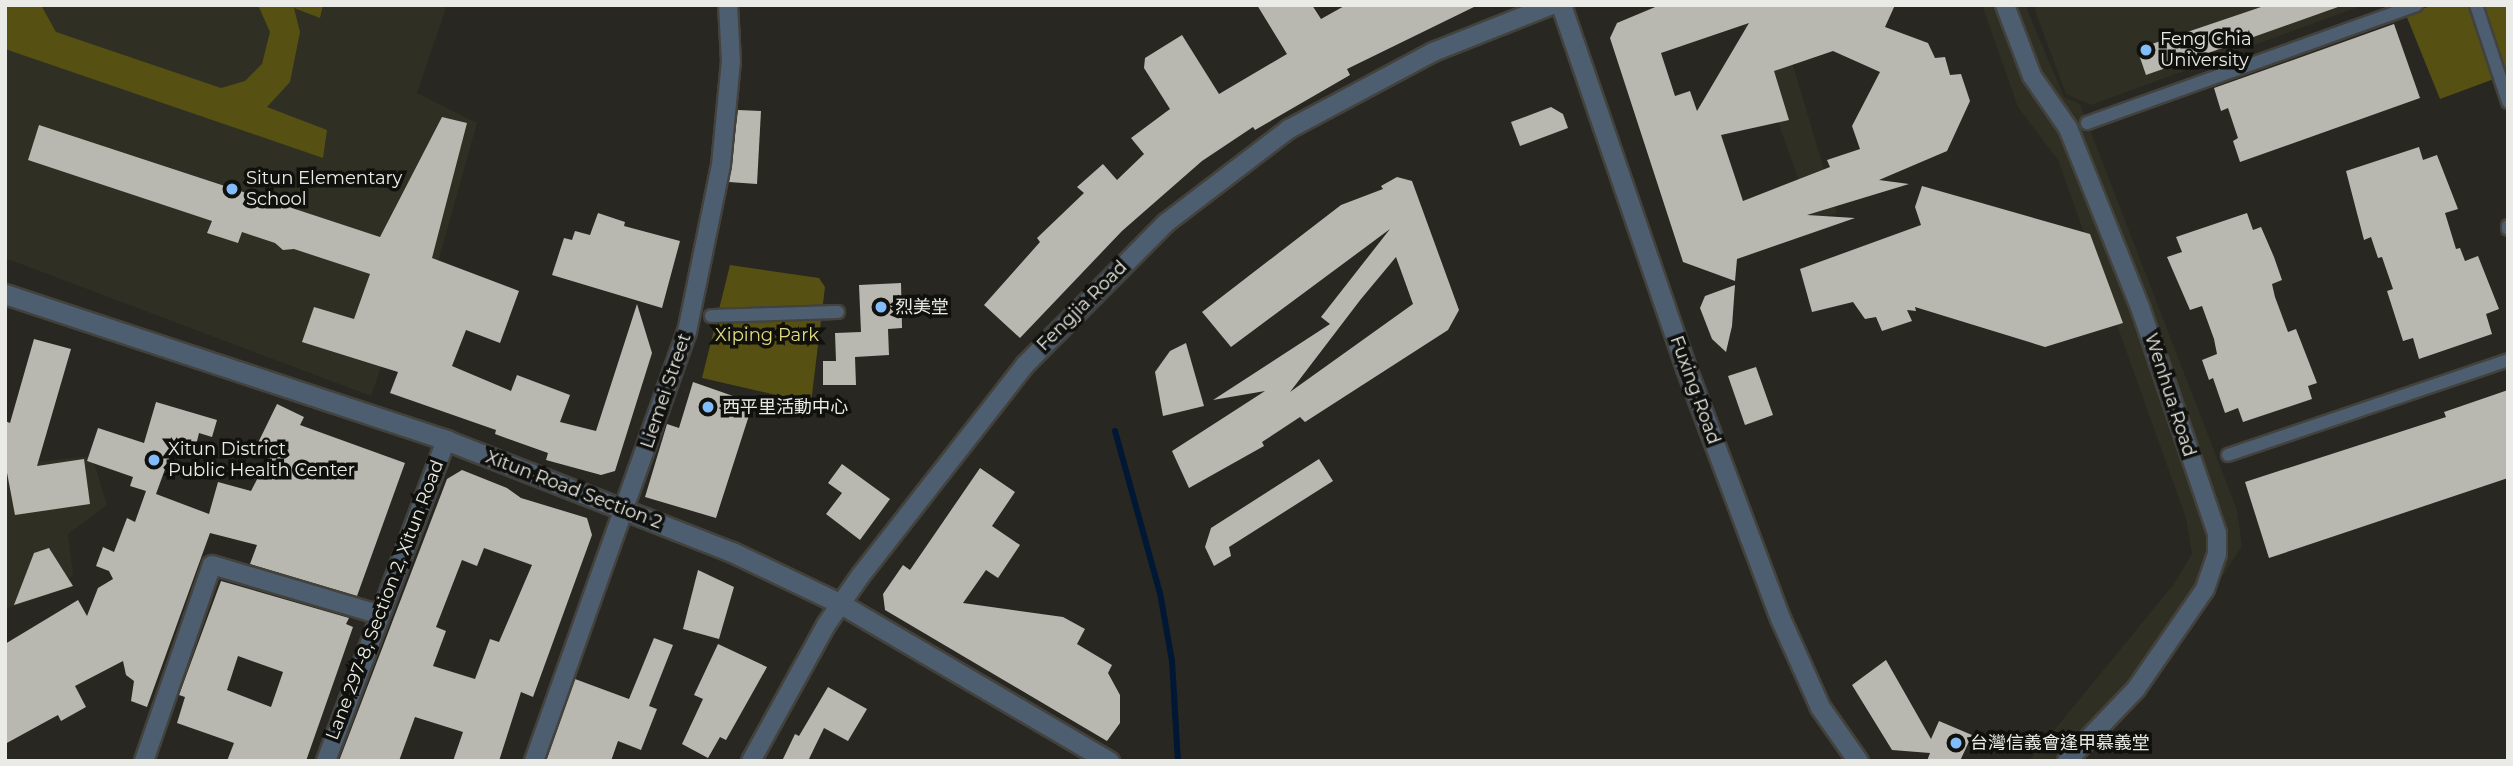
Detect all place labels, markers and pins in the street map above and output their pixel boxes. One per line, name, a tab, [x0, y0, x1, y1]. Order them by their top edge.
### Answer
place label: Feng Chia University	[2160, 29, 2252, 72]
marker: Feng Chia University	[2138, 42, 2154, 58]
place label: Situn Elementary School	[246, 168, 402, 210]
marker: Situn Elementary School	[224, 181, 240, 197]
place label: 烈美堂	[895, 296, 949, 318]
marker: 烈美堂	[873, 299, 889, 315]
place label: 西平里活動中心	[722, 396, 848, 418]
marker: 西平里活動中心	[700, 399, 716, 415]
place label: Xitun District Public Health Center	[168, 439, 355, 482]
marker: Xitun District Public Health Center	[146, 452, 162, 468]
place label: 台灣信義會逢甲慕義堂	[1970, 732, 2150, 754]
marker: 台灣信義會逢甲慕義堂	[1948, 735, 1964, 751]

